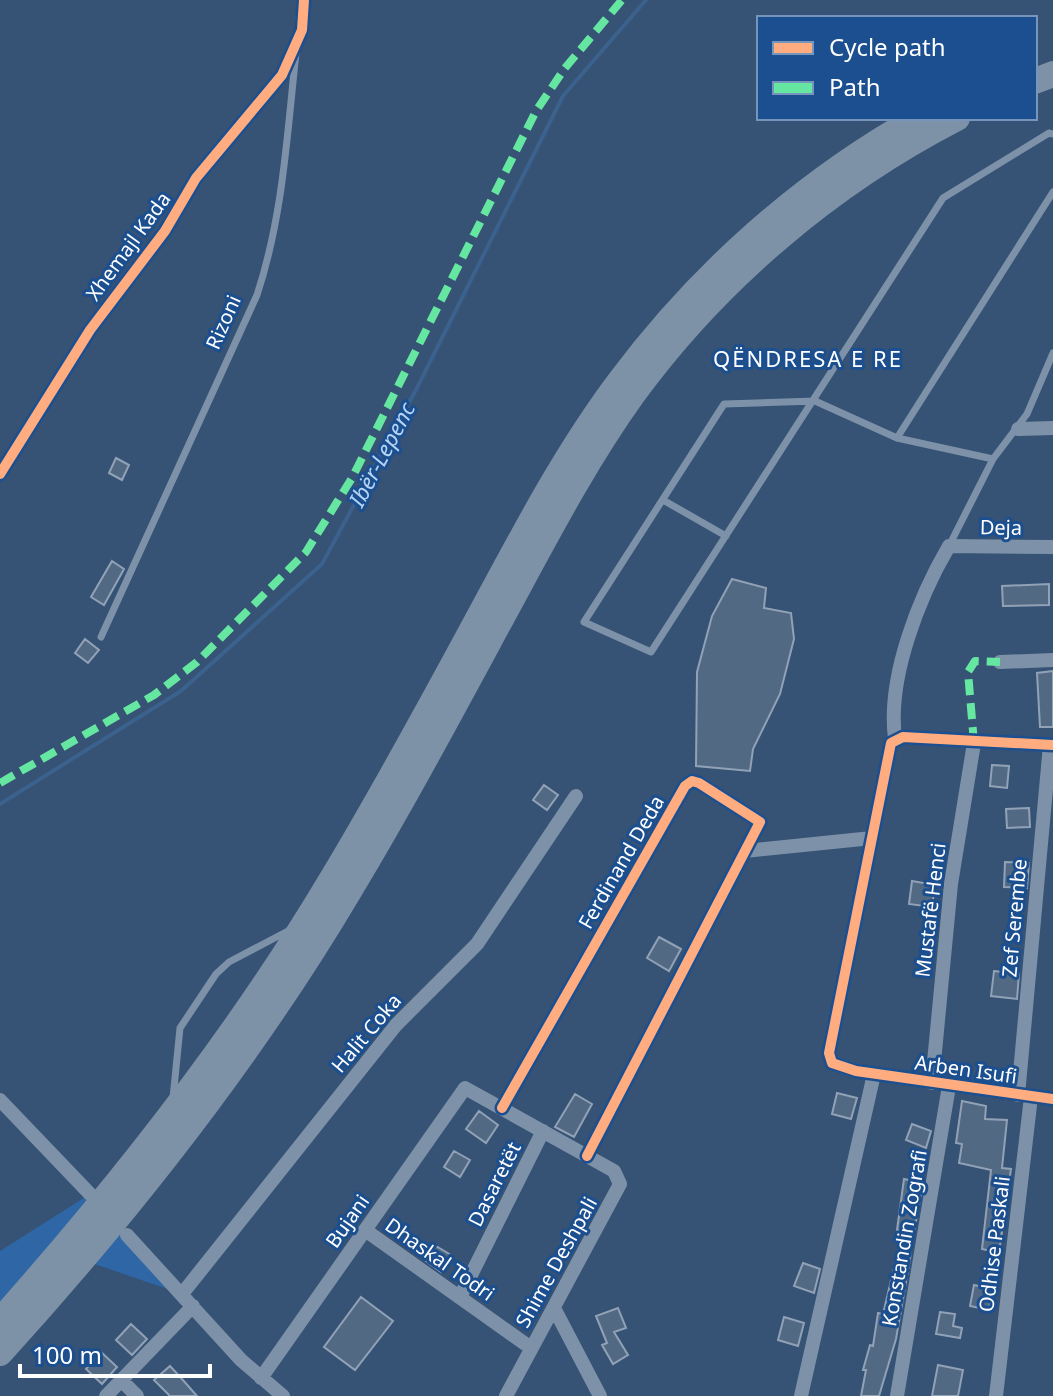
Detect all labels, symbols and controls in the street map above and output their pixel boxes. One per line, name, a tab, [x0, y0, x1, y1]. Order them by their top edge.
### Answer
legend	[757, 16, 1037, 120]
text: Cycle path	[829, 30, 946, 63]
text: Path	[829, 70, 880, 103]
street label: Xhemajl Kada	[79, 186, 177, 306]
street label: Rizoni	[199, 291, 247, 353]
district label: QËNDRESA E RE	[713, 343, 903, 373]
water label: Ibër-Lepenc	[340, 396, 422, 512]
street label: Deja	[980, 513, 1022, 541]
street label: Ferdinand Deda	[572, 790, 670, 934]
street label: Mustafë Henci	[908, 841, 952, 979]
street label: Zef Serembe	[995, 858, 1033, 978]
street label: Halit Coka	[325, 988, 407, 1078]
street label: Arben Isufi	[913, 1048, 1019, 1090]
street label: Dasaretët	[461, 1137, 527, 1231]
street label: Konstandin Zografi	[875, 1147, 933, 1329]
street label: Odhise Paskali	[972, 1175, 1016, 1313]
street label: Bujani	[319, 1189, 375, 1253]
street label: Shime Deshpali	[509, 1192, 603, 1332]
street label: Dhaskal Todri	[380, 1211, 500, 1307]
scale bar	[20, 1328, 210, 1378]
text: 100 m	[32, 1338, 102, 1371]

